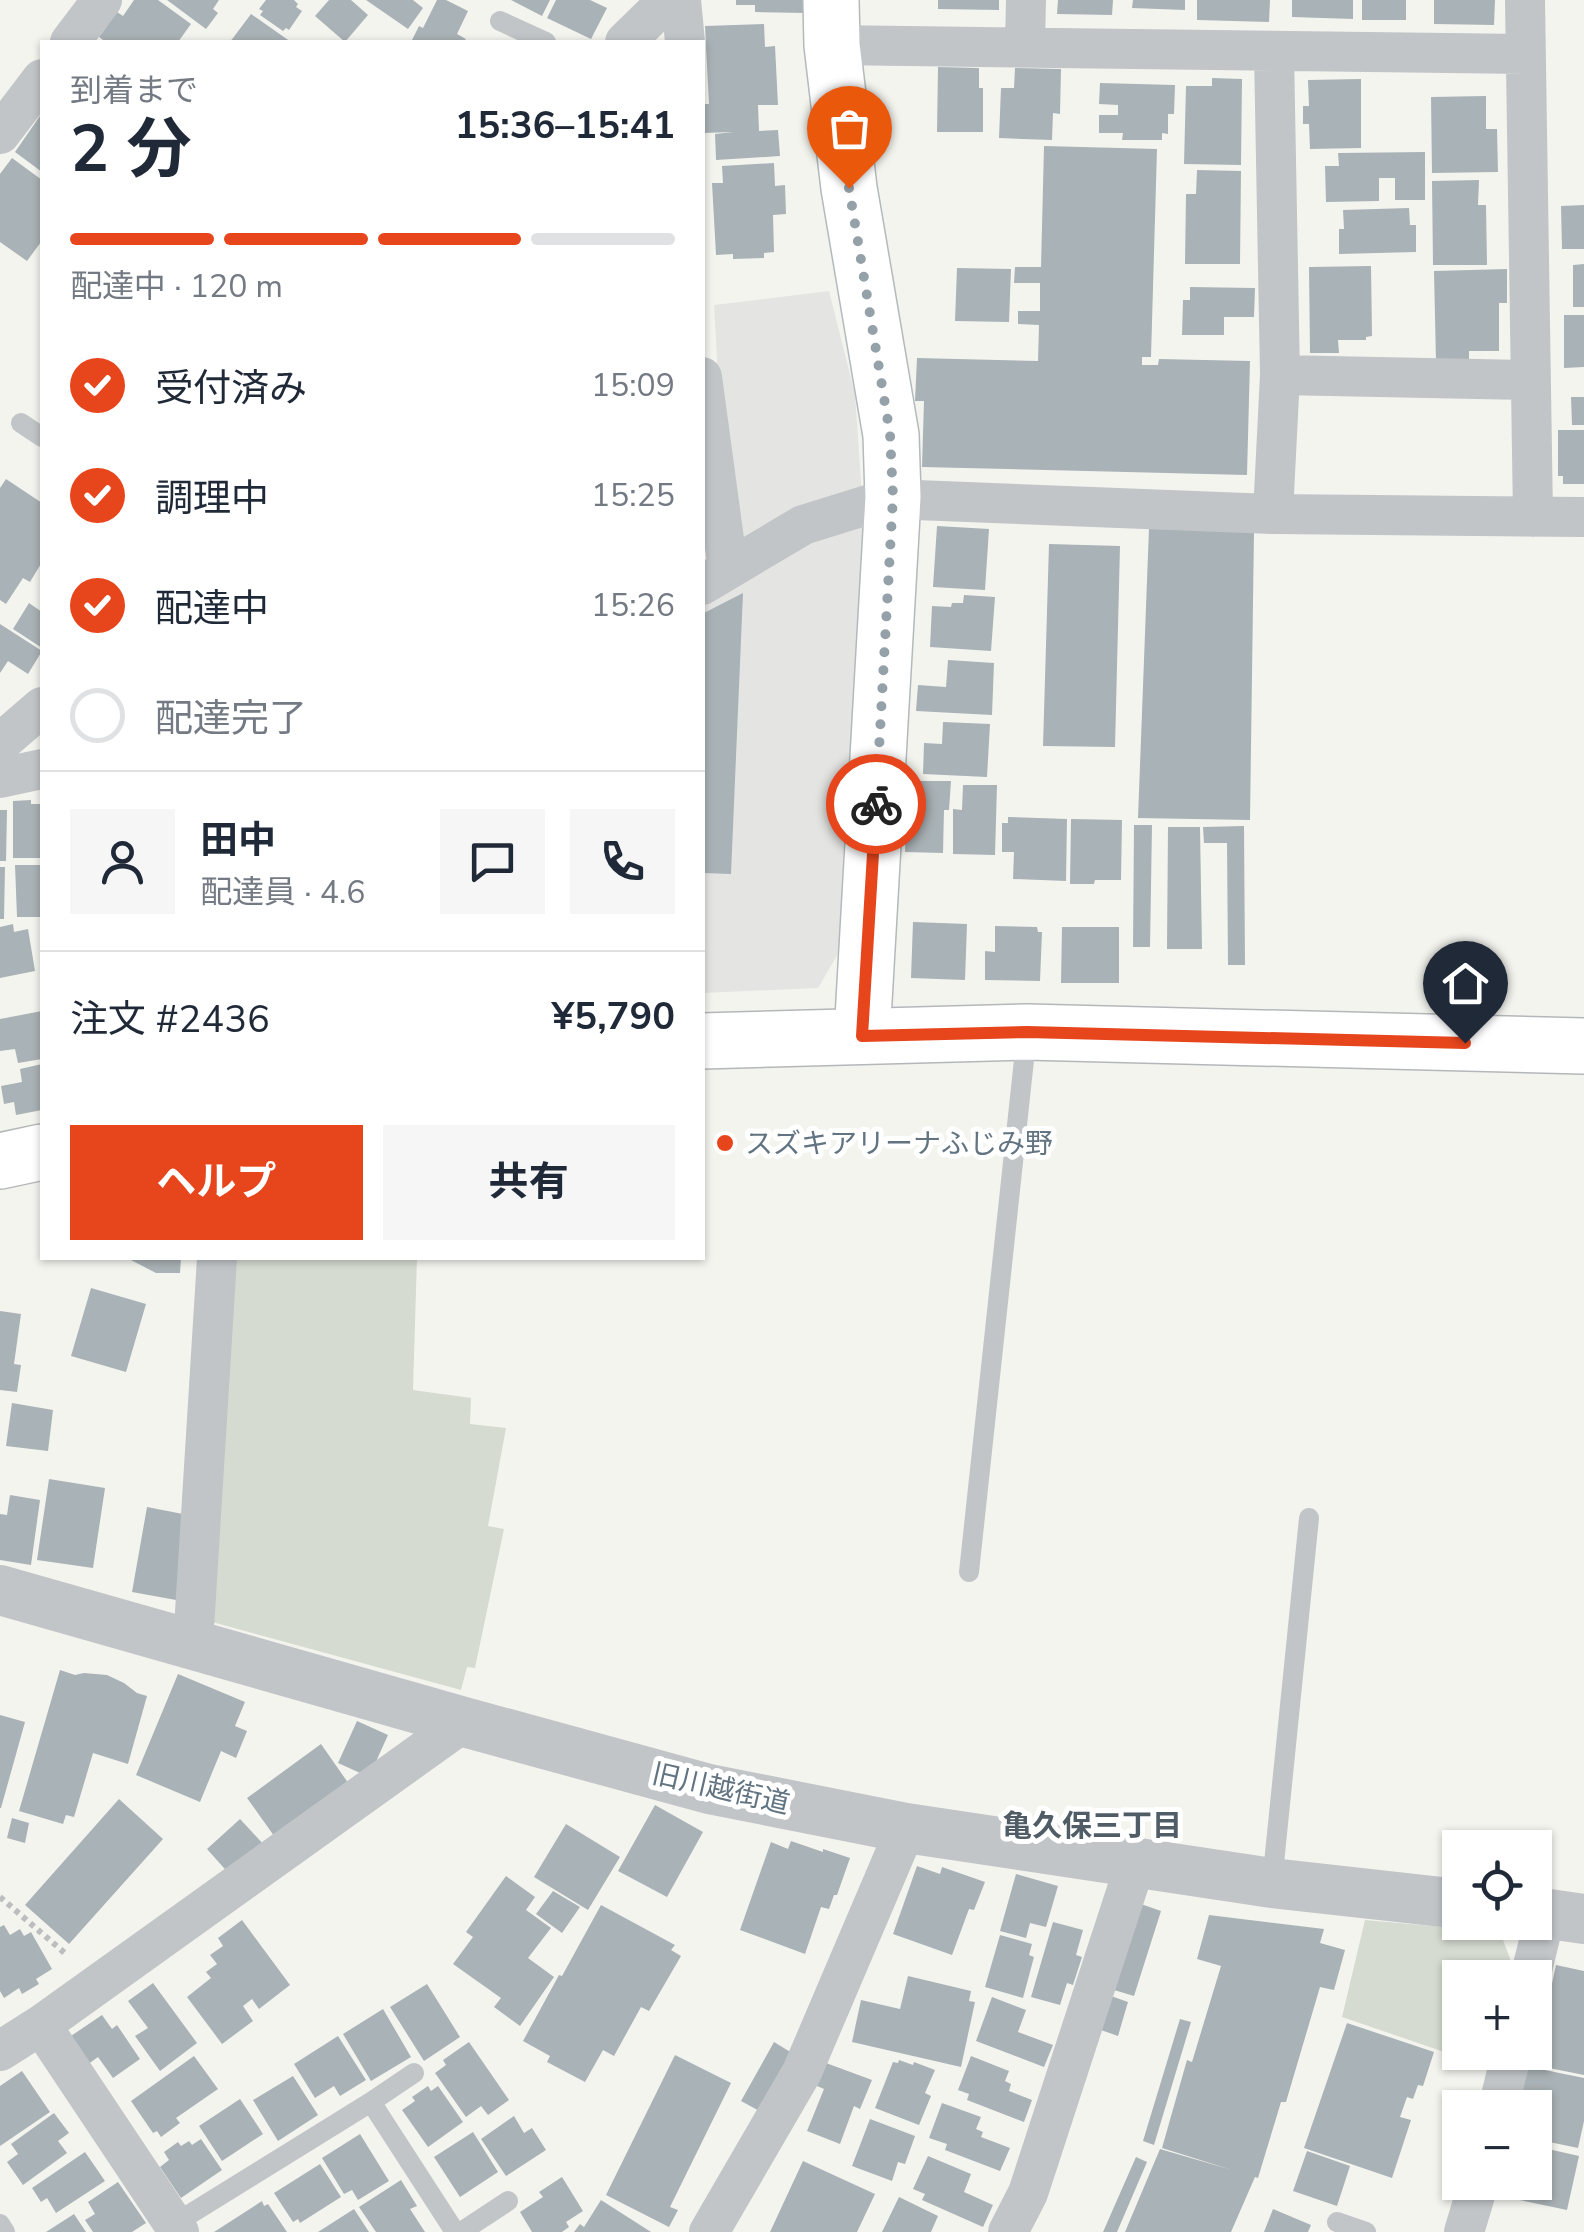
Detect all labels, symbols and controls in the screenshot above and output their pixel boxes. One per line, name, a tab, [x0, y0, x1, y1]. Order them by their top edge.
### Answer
text: 到着まで	[70, 69, 198, 112]
pin	[807, 86, 892, 189]
text: 15:36–15:41	[455, 100, 675, 151]
icon: bag	[822, 101, 877, 156]
text: 2 分	[70, 105, 192, 194]
text: 配達中 · 120 m	[70, 265, 283, 308]
icon: check	[70, 358, 125, 413]
text: 受付済み	[155, 363, 307, 414]
text: 15:09	[591, 364, 675, 407]
icon: check	[70, 468, 125, 523]
text: 調理中	[155, 473, 269, 524]
text: 15:25	[591, 474, 675, 517]
icon: check	[70, 578, 125, 633]
text: 配達中	[155, 583, 269, 634]
text: 15:26	[591, 584, 675, 627]
text: 配達完了	[155, 693, 307, 744]
courier	[826, 754, 926, 854]
icon: bike	[849, 777, 904, 832]
button: person	[70, 809, 175, 914]
button: chat	[440, 809, 545, 914]
button: phone	[570, 809, 675, 914]
text: 田中	[200, 815, 276, 866]
text: 配達員 · 4.6	[200, 871, 365, 914]
pin	[1423, 941, 1508, 1044]
icon: home	[1438, 956, 1493, 1011]
text: ¥5,790	[552, 991, 675, 1042]
text: 注文 #2436	[70, 994, 270, 1045]
button: ヘルプ	[70, 1125, 363, 1240]
button: 共有	[383, 1125, 675, 1240]
place label: スズキアリーナふじみ野	[745, 1125, 1053, 1163]
marker: スズキアリーナふじみ野	[714, 1132, 736, 1154]
street label: 旧川越街道	[648, 1755, 793, 1823]
district label: 亀久保三丁目	[1002, 1806, 1182, 1847]
map controls	[1442, 1830, 1552, 2200]
button: locate	[1442, 1830, 1552, 1940]
button: +	[1442, 1960, 1552, 2070]
button: −	[1442, 2090, 1552, 2200]

